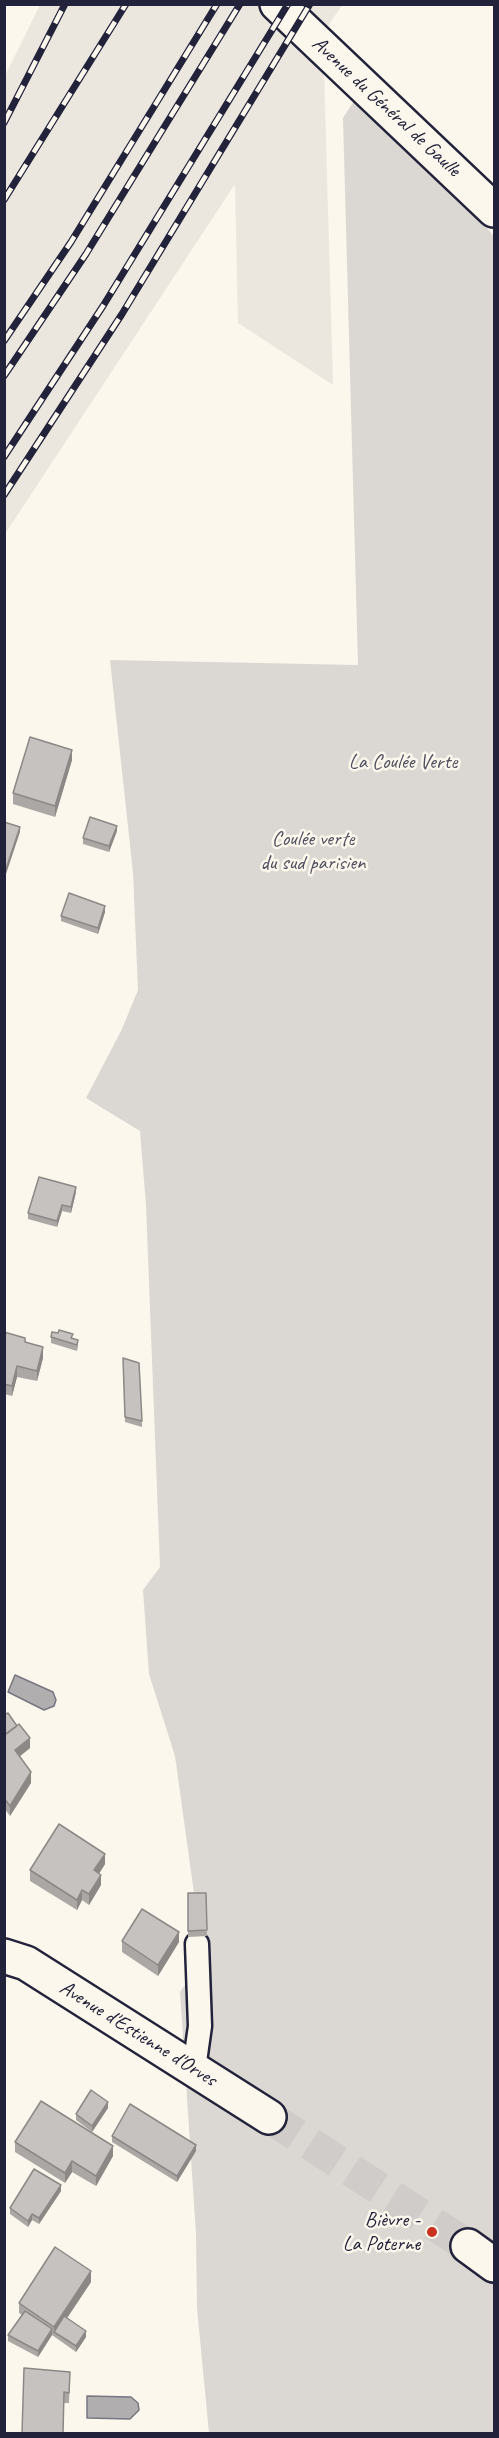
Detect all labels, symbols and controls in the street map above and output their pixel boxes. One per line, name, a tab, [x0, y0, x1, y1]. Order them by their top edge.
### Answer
street label: Avenue du Général de Gaulle	[306, 32, 466, 182]
park label: La Coulée Verte	[349, 749, 457, 775]
park label: Coulée verte du sud parisien	[260, 826, 366, 876]
street label: Avenue d'Estienne d'Orves	[55, 1976, 221, 2092]
place label: Bièvre - La Poterne	[343, 2207, 420, 2257]
marker: Bièvre - La Poterne	[425, 2225, 439, 2239]

